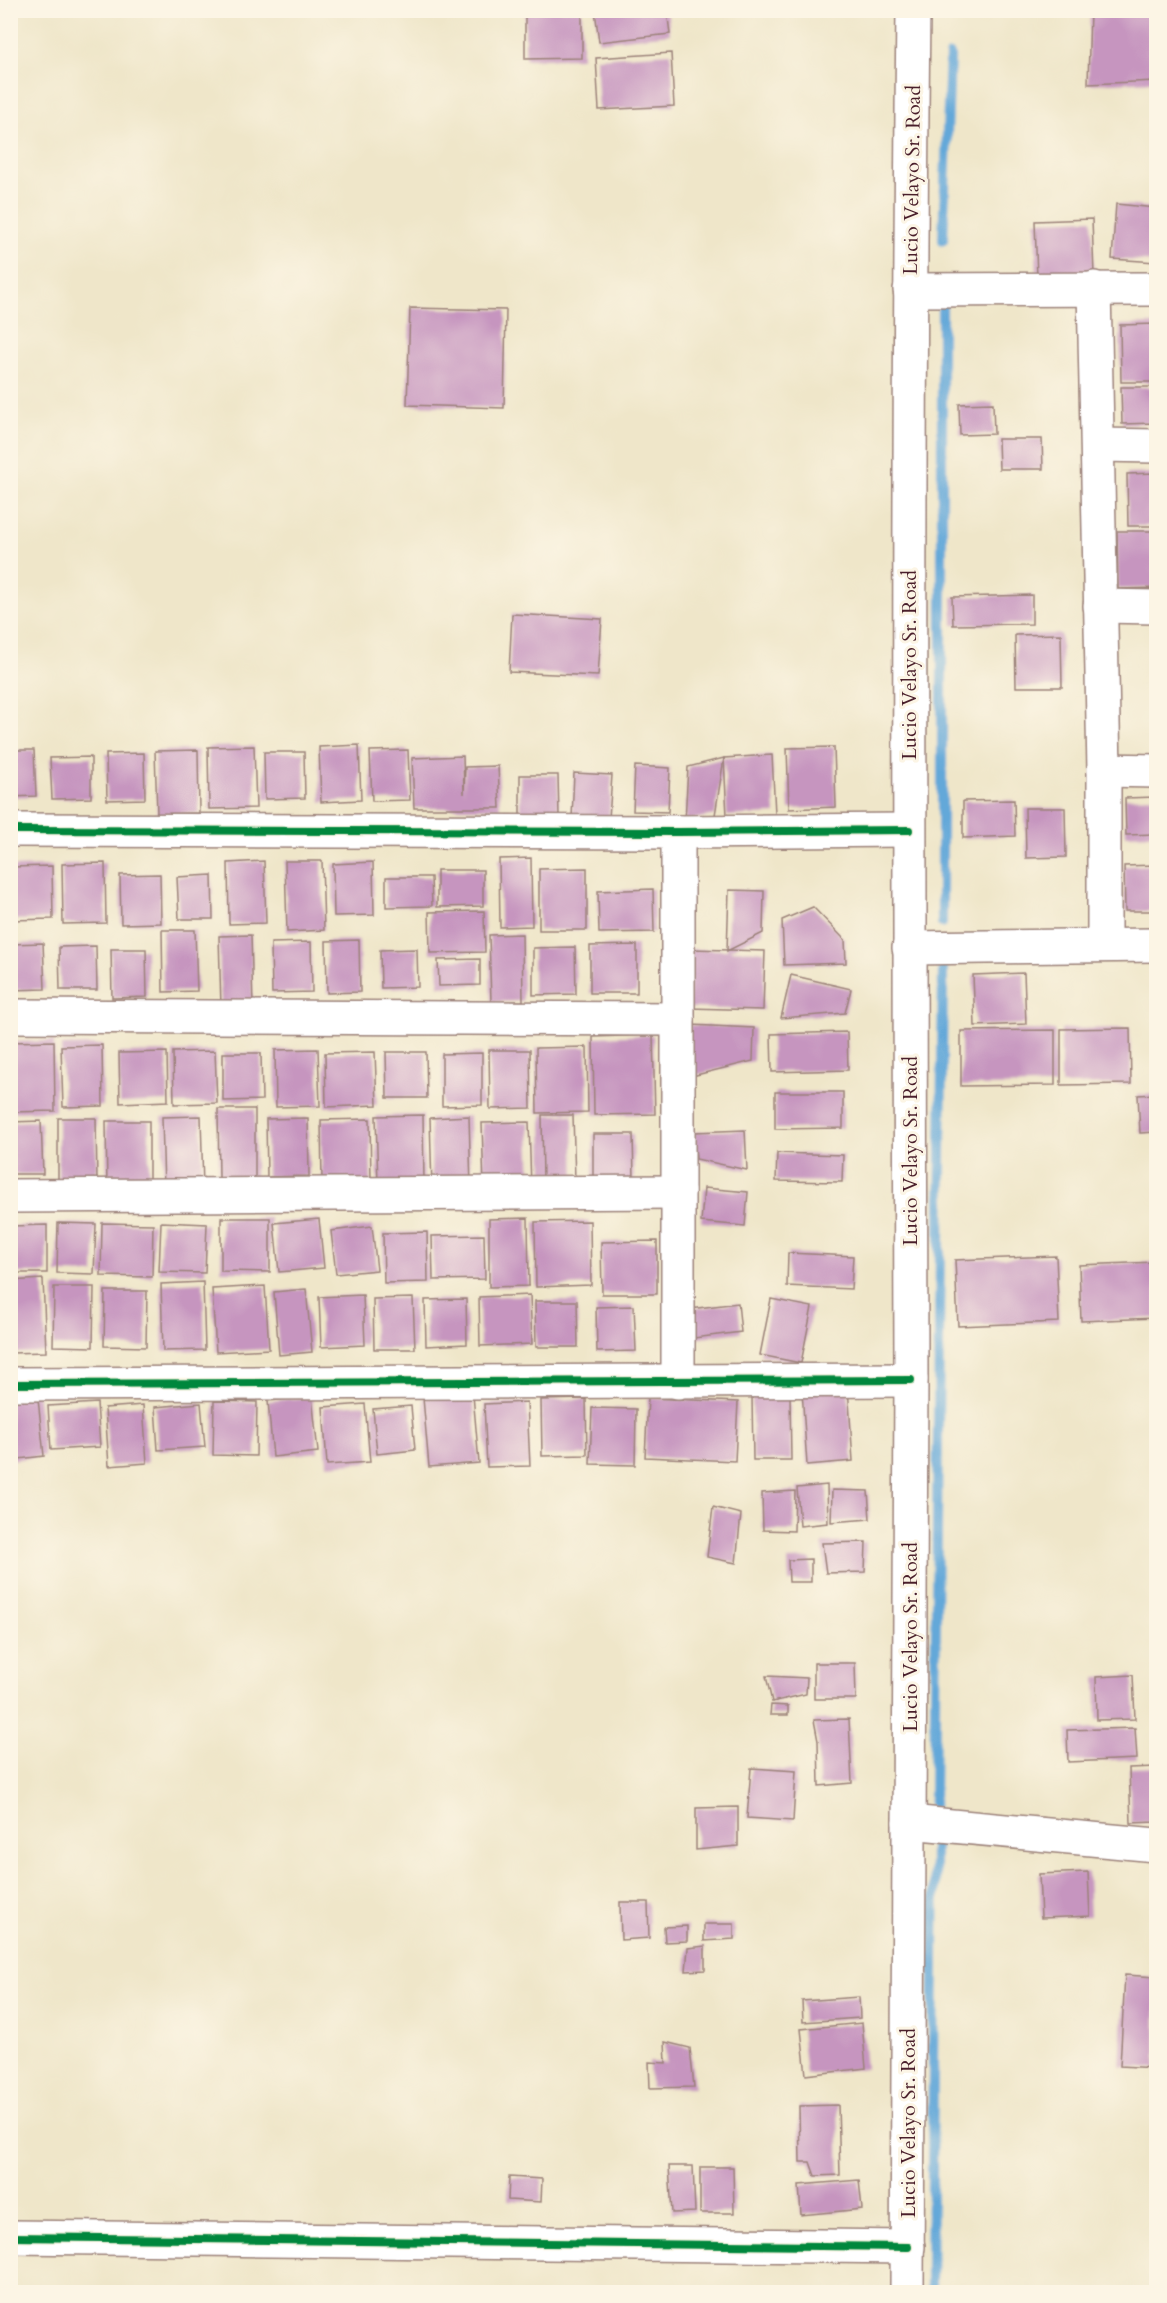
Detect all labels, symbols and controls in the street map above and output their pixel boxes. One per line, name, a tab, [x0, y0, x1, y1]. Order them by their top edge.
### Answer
street label: Lucio Velayo Sr. Road	[897, 84, 927, 275]
street label: Lucio Velayo Sr. Road	[896, 570, 923, 760]
street label: Lucio Velayo Sr. Road	[897, 1056, 924, 1246]
street label: Lucio Velayo Sr. Road	[897, 1542, 924, 1732]
street label: Lucio Velayo Sr. Road	[895, 2028, 922, 2218]

